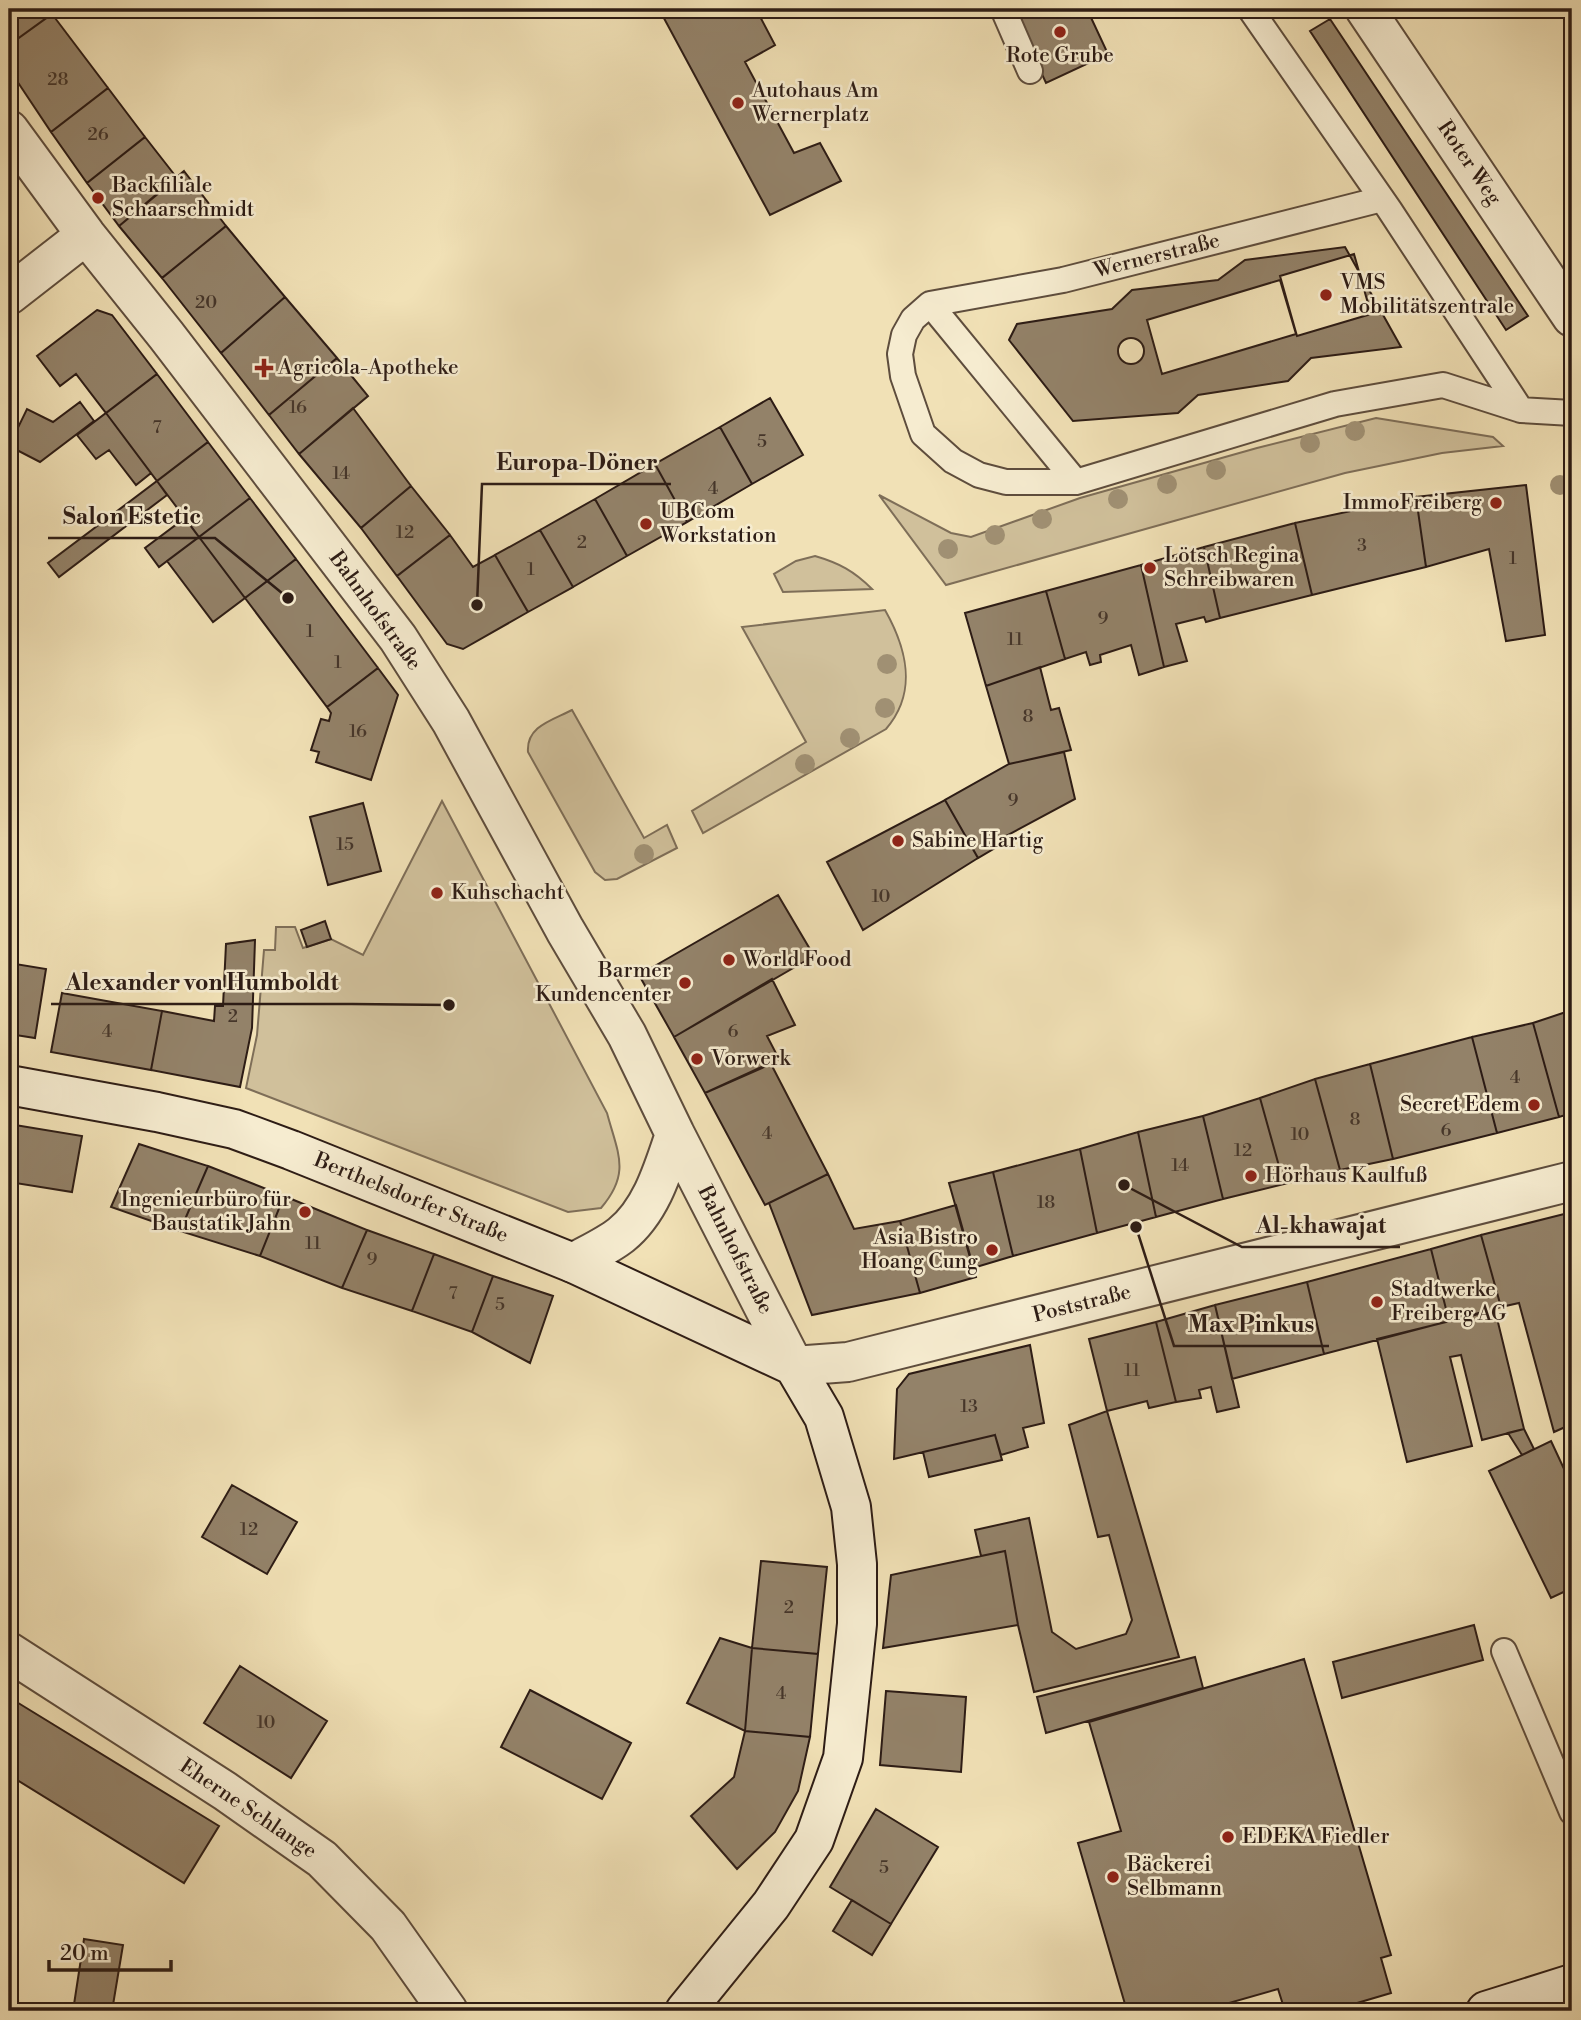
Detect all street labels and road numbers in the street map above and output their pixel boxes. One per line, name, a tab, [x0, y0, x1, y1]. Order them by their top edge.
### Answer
street label: Roter Weg	[1431, 116, 1507, 210]
street label: Wernerstraße	[1090, 228, 1223, 284]
street label: Bahnhofstraße	[322, 546, 427, 676]
street label: Berthelsdorfer Straße	[309, 1147, 512, 1249]
street label: Bahnhofstraße	[691, 1180, 779, 1319]
street label: Poststraße	[1030, 1279, 1134, 1329]
street label: Eherne Schlange	[174, 1753, 322, 1865]

